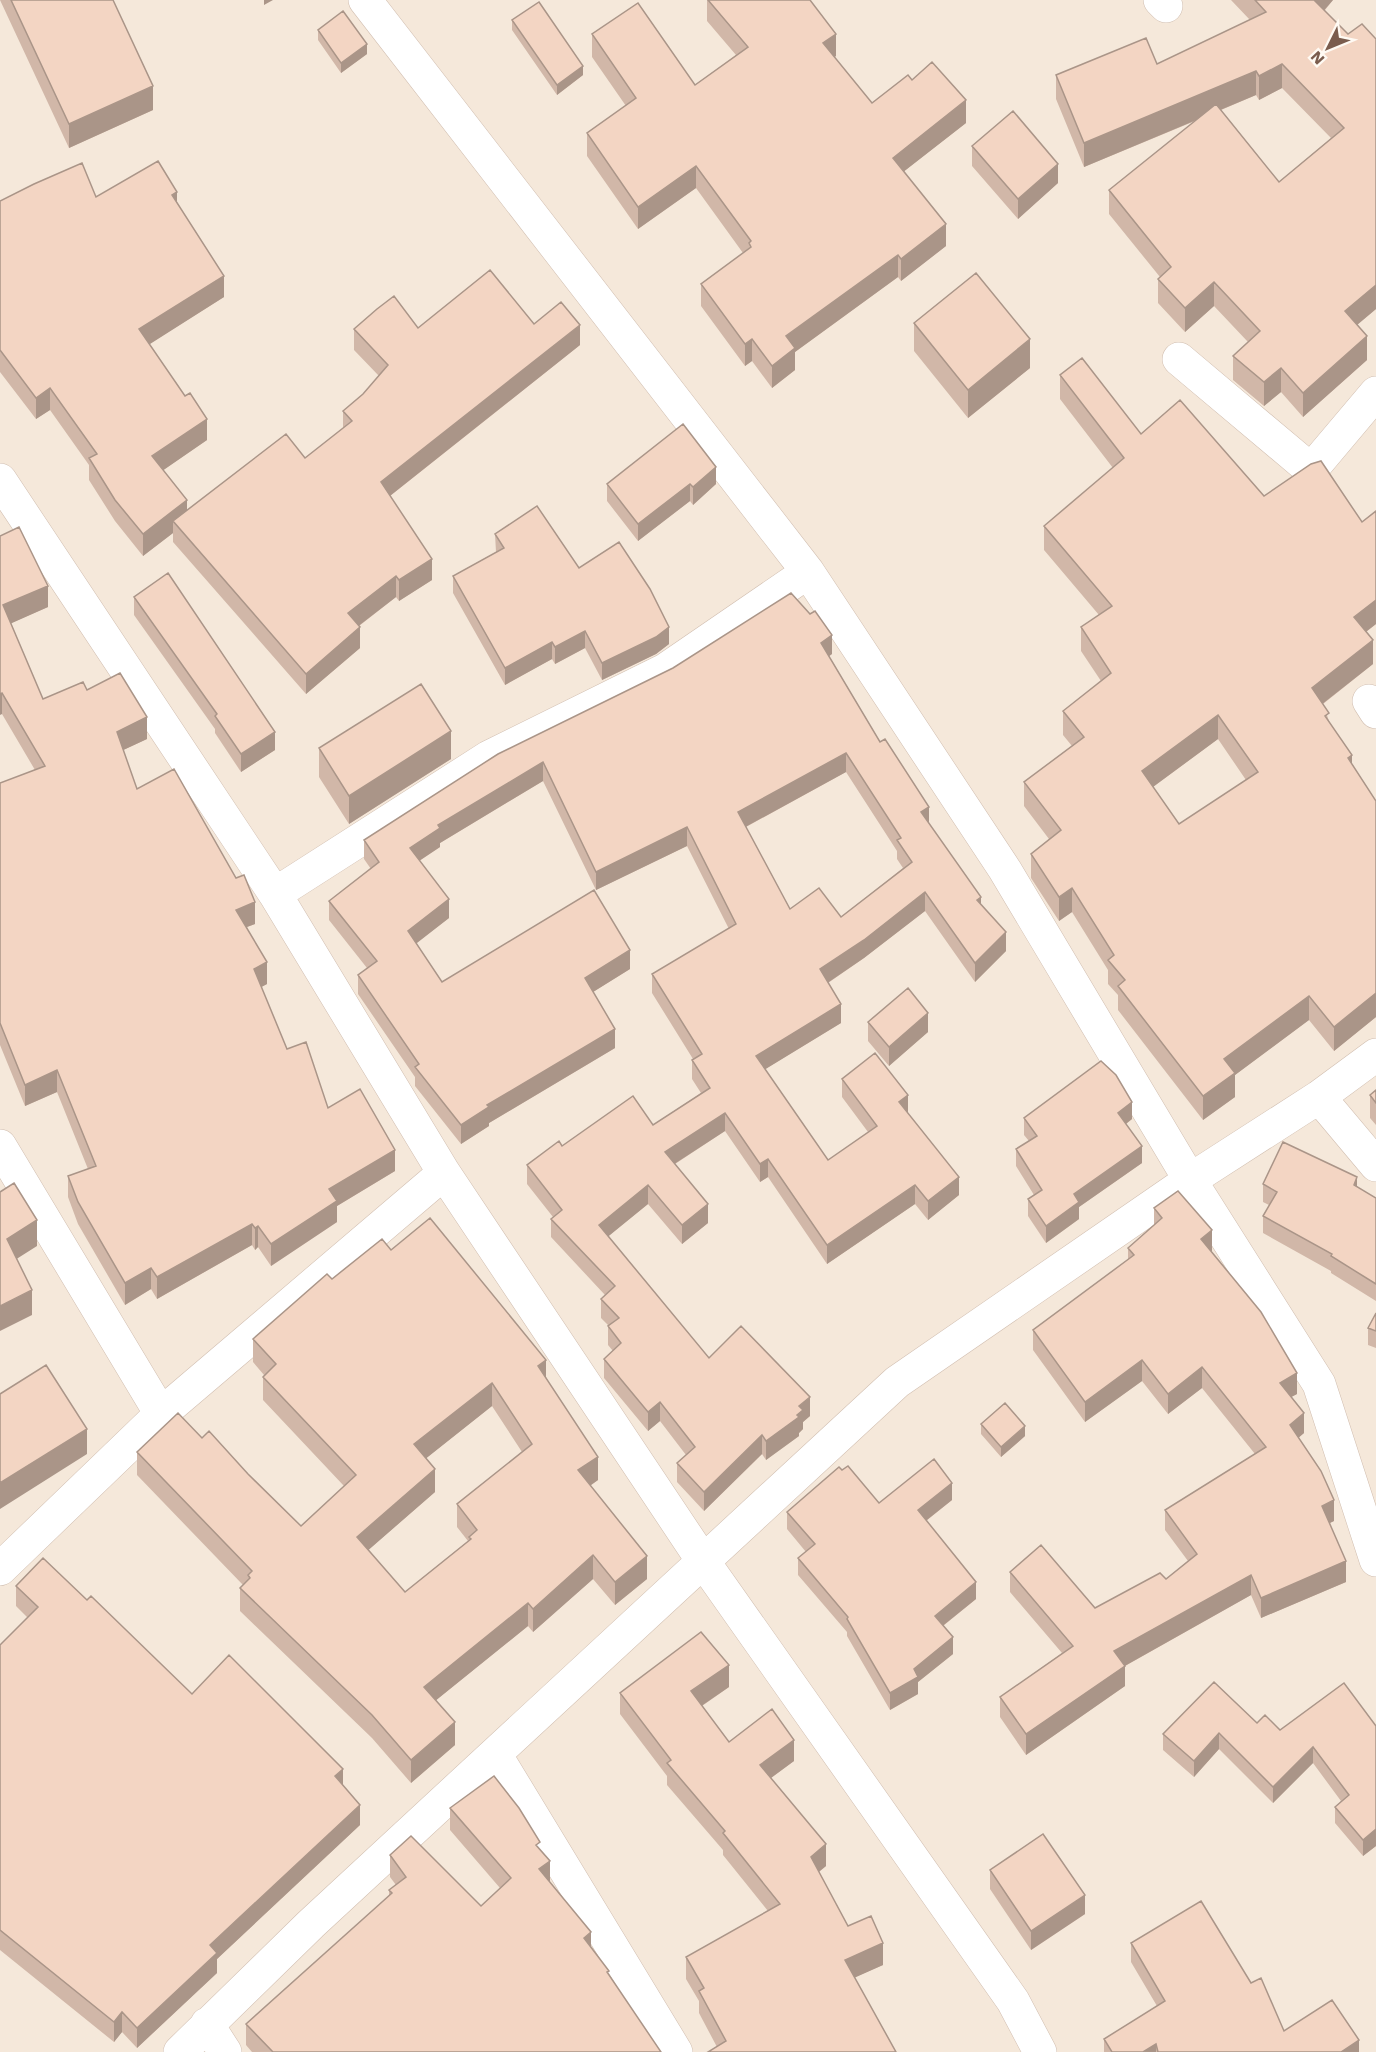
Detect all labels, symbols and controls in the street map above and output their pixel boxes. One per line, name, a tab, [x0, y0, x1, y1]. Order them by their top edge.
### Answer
north arrow	[1298, 18, 1358, 78]
text: N	[1306, 47, 1328, 69]

